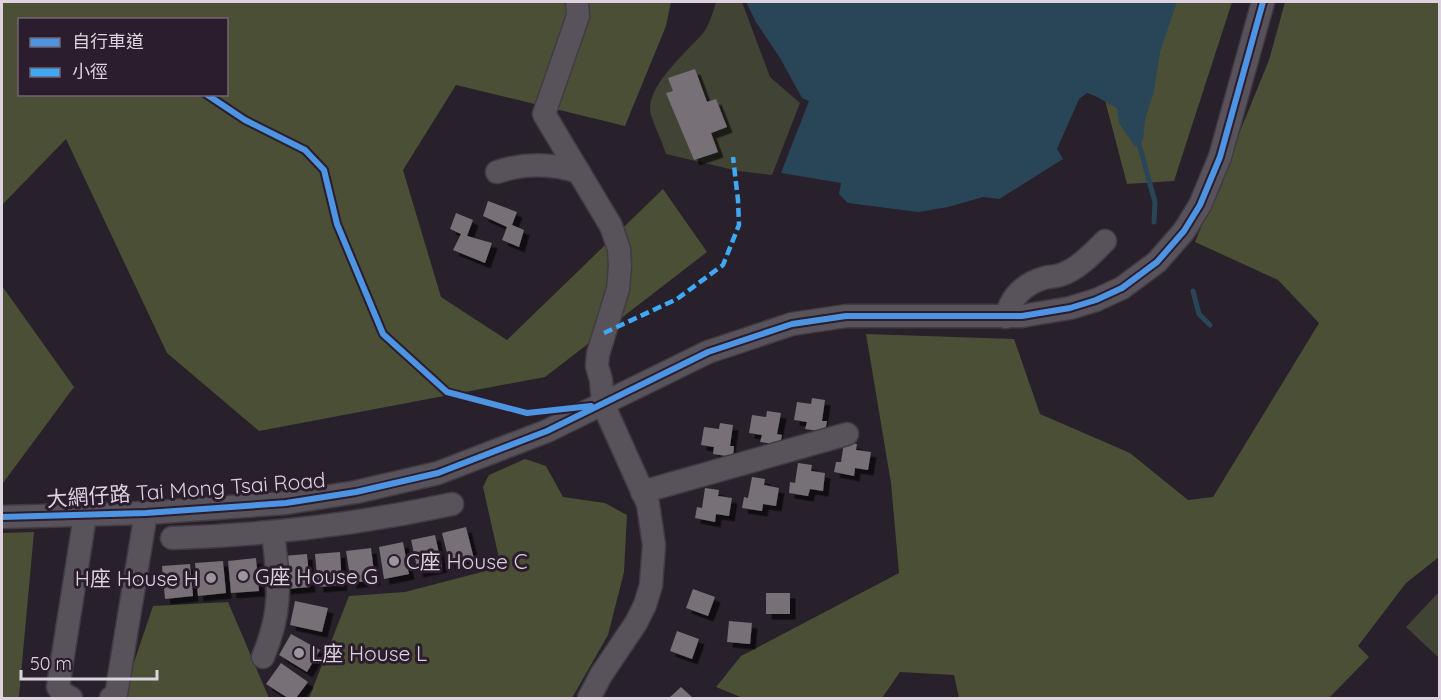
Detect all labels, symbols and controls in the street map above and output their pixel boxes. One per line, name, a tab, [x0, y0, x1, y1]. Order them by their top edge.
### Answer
legend	[18, 18, 228, 96]
text: 自行車道	[72, 30, 144, 53]
text: 小徑	[72, 60, 108, 83]
street label: 大網仔路 Tai Mong Tsai Road	[46, 466, 326, 512]
place label: C座 House C	[406, 548, 528, 574]
marker: C座 House C	[387, 554, 401, 568]
place label: G座 House G	[255, 563, 378, 589]
place label: H座 House H	[75, 565, 199, 591]
marker: G座 House G	[236, 569, 250, 583]
marker: H座 House H	[204, 571, 218, 585]
place label: L座 House L	[311, 640, 427, 666]
scale bar	[21, 643, 158, 681]
marker: L座 House L	[292, 646, 306, 660]
text: 50 m	[30, 652, 72, 675]

